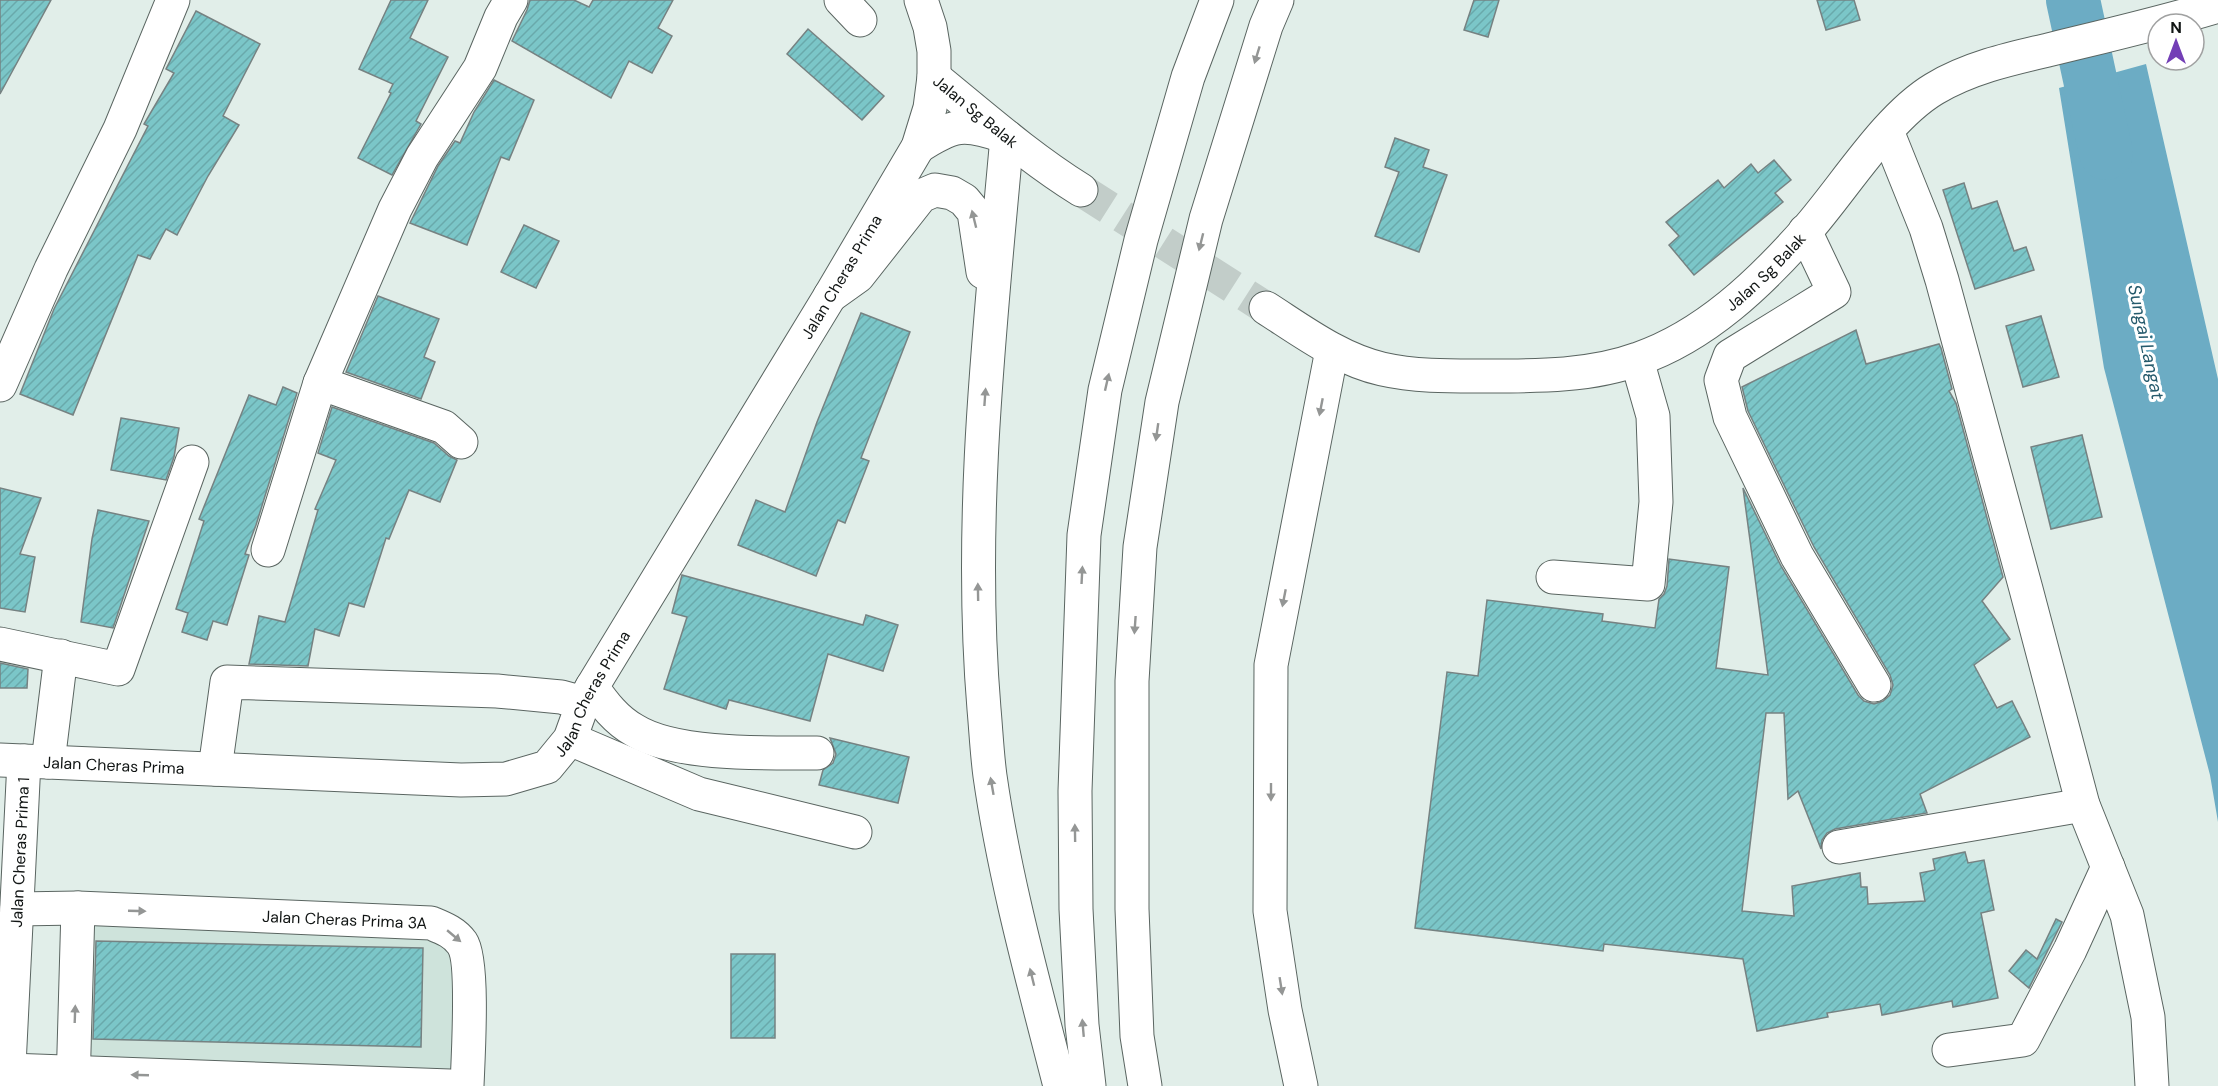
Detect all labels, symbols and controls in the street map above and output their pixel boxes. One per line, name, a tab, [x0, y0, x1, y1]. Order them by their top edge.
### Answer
north arrow	[2146, 12, 2206, 72]
text: N	[2170, 17, 2182, 38]
one-way arrow	[1252, 46, 1261, 64]
street label: Jalan Sg Balak	[929, 70, 1022, 152]
one-way arrow	[968, 210, 978, 228]
street label: Jalan Cheras Prima	[796, 211, 886, 343]
street label: Jalan Sg Balak	[1721, 228, 1810, 316]
one-way arrow	[1195, 233, 1205, 251]
water label: Sungai Langat	[2122, 282, 2170, 403]
one-way arrow	[1103, 373, 1113, 391]
one-way arrow	[981, 387, 990, 406]
one-way arrow	[1316, 398, 1325, 417]
one-way arrow	[1153, 422, 1162, 441]
one-way arrow	[1078, 566, 1087, 585]
one-way arrow	[973, 582, 983, 601]
one-way arrow	[1279, 589, 1288, 608]
one-way arrow	[1131, 616, 1140, 635]
street label: Jalan Cheras Prima	[549, 626, 635, 761]
street label: Jalan Cheras Prima	[43, 751, 185, 778]
one-way arrow	[987, 776, 996, 795]
street label: Jalan Cheras Prima 1	[5, 777, 34, 928]
one-way arrow	[1266, 783, 1276, 802]
one-way arrow	[1071, 823, 1080, 842]
street label: Jalan Cheras Prima 3A	[262, 905, 428, 933]
one-way arrow	[127, 906, 146, 915]
one-way arrow	[446, 929, 462, 942]
one-way arrow	[1027, 967, 1037, 986]
one-way arrow	[1277, 977, 1286, 996]
one-way arrow	[71, 1004, 80, 1023]
one-way arrow	[1078, 1018, 1088, 1037]
one-way arrow	[130, 1070, 149, 1079]

